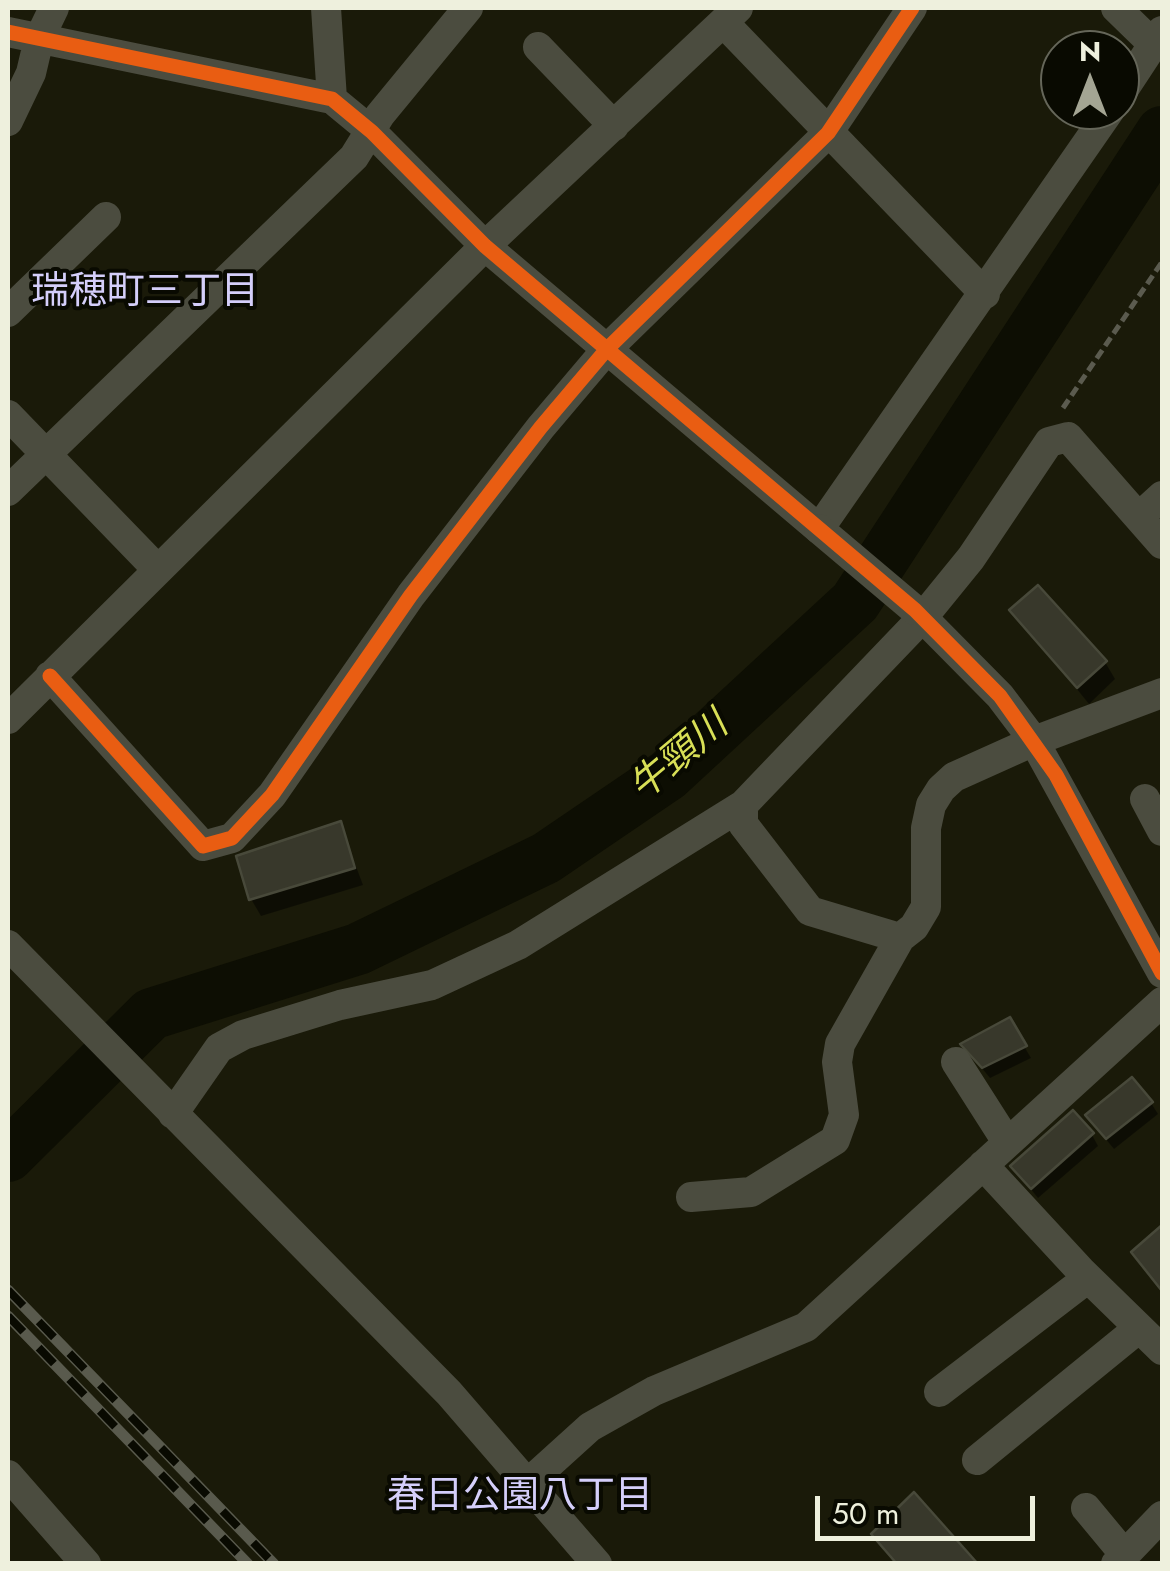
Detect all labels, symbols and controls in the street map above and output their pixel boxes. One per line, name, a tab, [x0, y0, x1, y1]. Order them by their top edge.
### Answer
north arrow	[1040, 30, 1140, 130]
text: N	[1079, 31, 1101, 72]
district label: 瑞穂町三丁目	[31, 271, 259, 317]
water label: 牛頸川	[622, 704, 738, 812]
district label: 春日公園八丁目	[387, 1475, 653, 1521]
scale bar	[820, 1476, 1040, 1538]
text: 50 m	[832, 1492, 899, 1535]

